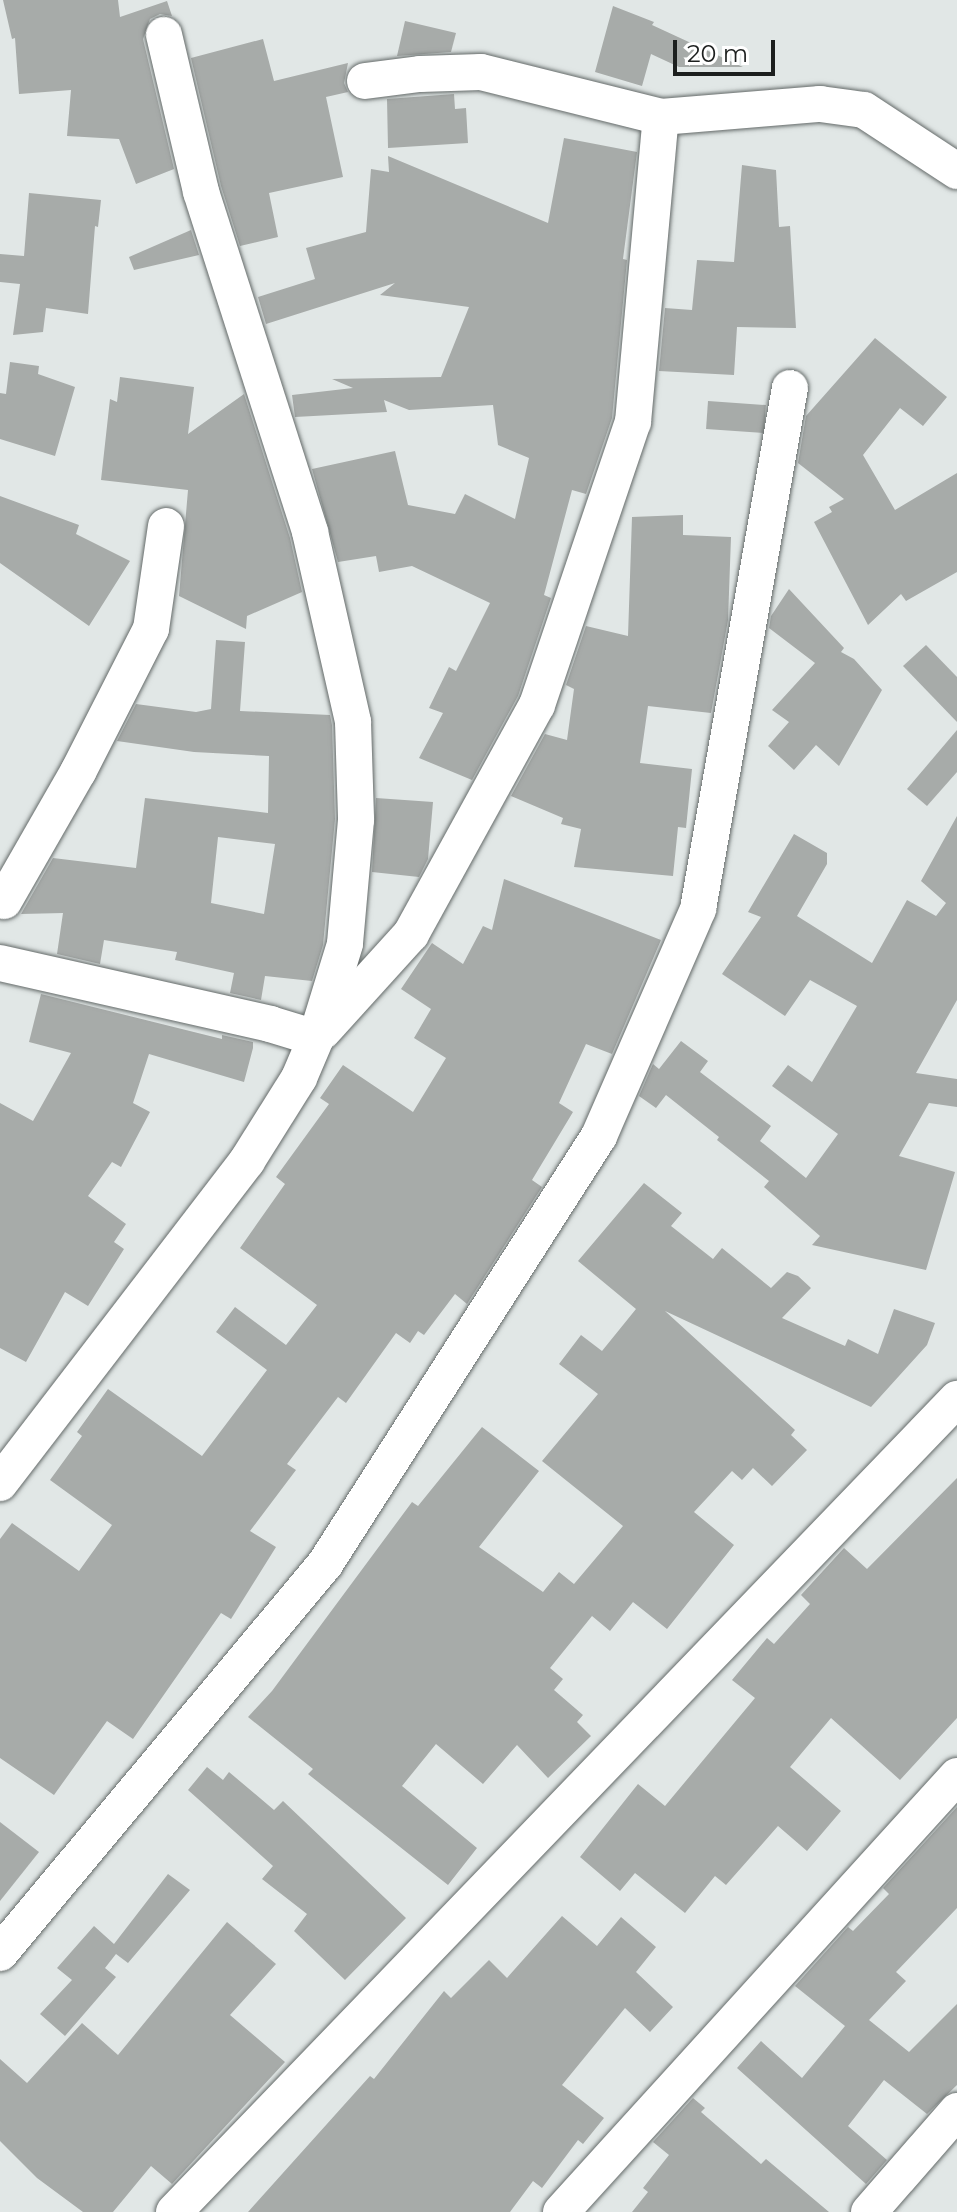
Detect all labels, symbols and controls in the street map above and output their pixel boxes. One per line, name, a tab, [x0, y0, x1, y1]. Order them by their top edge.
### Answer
scale bar	[677, 24, 779, 74]
text: 20 m	[687, 39, 748, 68]

